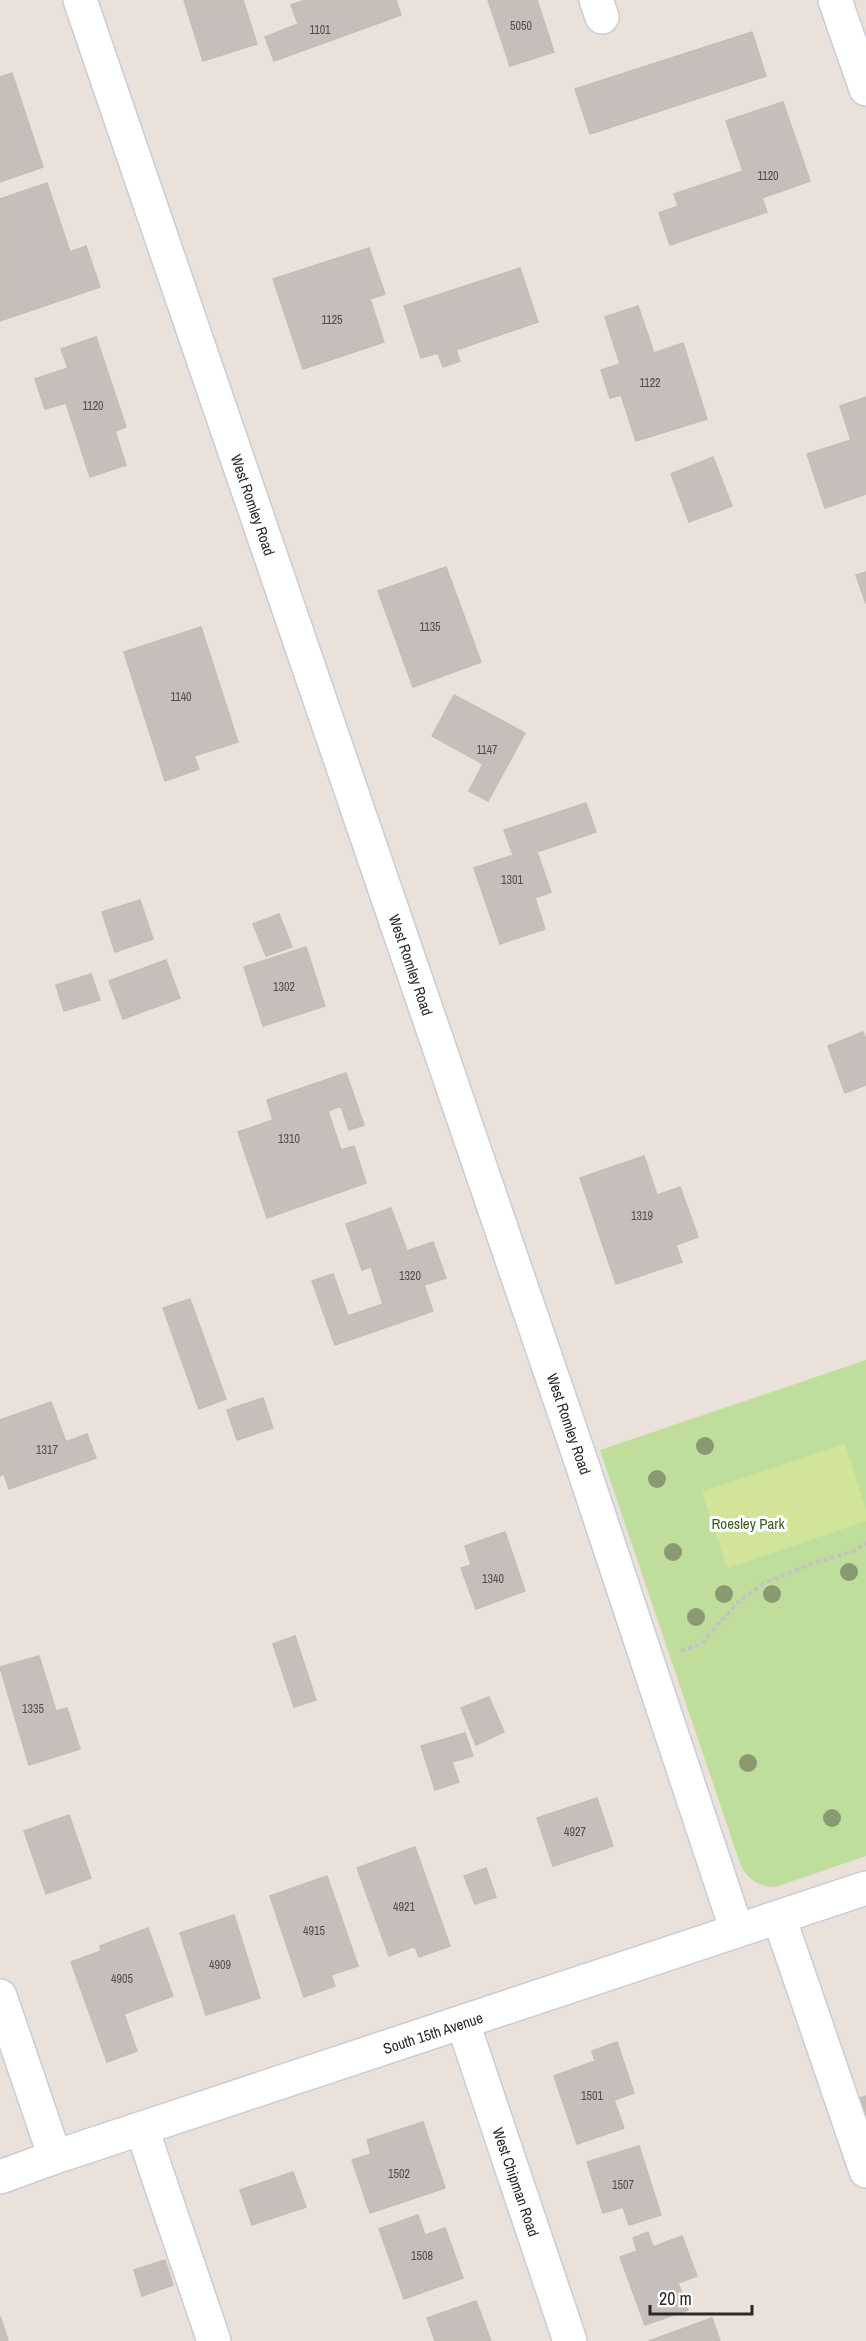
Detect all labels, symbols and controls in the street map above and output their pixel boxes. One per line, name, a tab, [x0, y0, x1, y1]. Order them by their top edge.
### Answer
house number: 5050	[510, 18, 532, 34]
house number: 1101	[309, 22, 331, 38]
house number: 1120	[757, 168, 779, 184]
house number: 1125	[321, 312, 343, 328]
house number: 1122	[639, 375, 661, 391]
house number: 1120	[82, 398, 104, 414]
street label: West Romley Road	[226, 452, 280, 558]
house number: 1135	[419, 619, 441, 635]
house number: 1140	[170, 689, 192, 705]
house number: 1147	[476, 742, 498, 758]
house number: 1301	[501, 872, 523, 888]
street label: West Romley Road	[384, 912, 438, 1018]
house number: 1302	[273, 979, 295, 995]
house number: 1310	[278, 1131, 300, 1147]
house number: 1319	[631, 1208, 653, 1224]
house number: 1320	[399, 1268, 421, 1284]
street label: West Romley Road	[542, 1371, 596, 1477]
house number: 1317	[36, 1442, 58, 1458]
park label: Roesley Park	[711, 1513, 785, 1534]
house number: 1340	[482, 1571, 504, 1587]
house number: 1335	[22, 1701, 44, 1717]
house number: 4927	[564, 1824, 586, 1840]
house number: 4921	[393, 1899, 415, 1915]
house number: 4915	[303, 1923, 325, 1939]
house number: 4909	[209, 1957, 231, 1973]
house number: 4905	[111, 1971, 133, 1987]
street label: South 15th Avenue	[380, 2007, 486, 2059]
house number: 1501	[581, 2088, 603, 2104]
street label: West Chipman Road	[488, 2125, 544, 2239]
house number: 1502	[388, 2166, 410, 2182]
house number: 1507	[612, 2177, 634, 2193]
house number: 1508	[411, 2248, 433, 2264]
scale bar	[650, 2278, 752, 2316]
text: 20 m	[659, 2286, 692, 2311]

